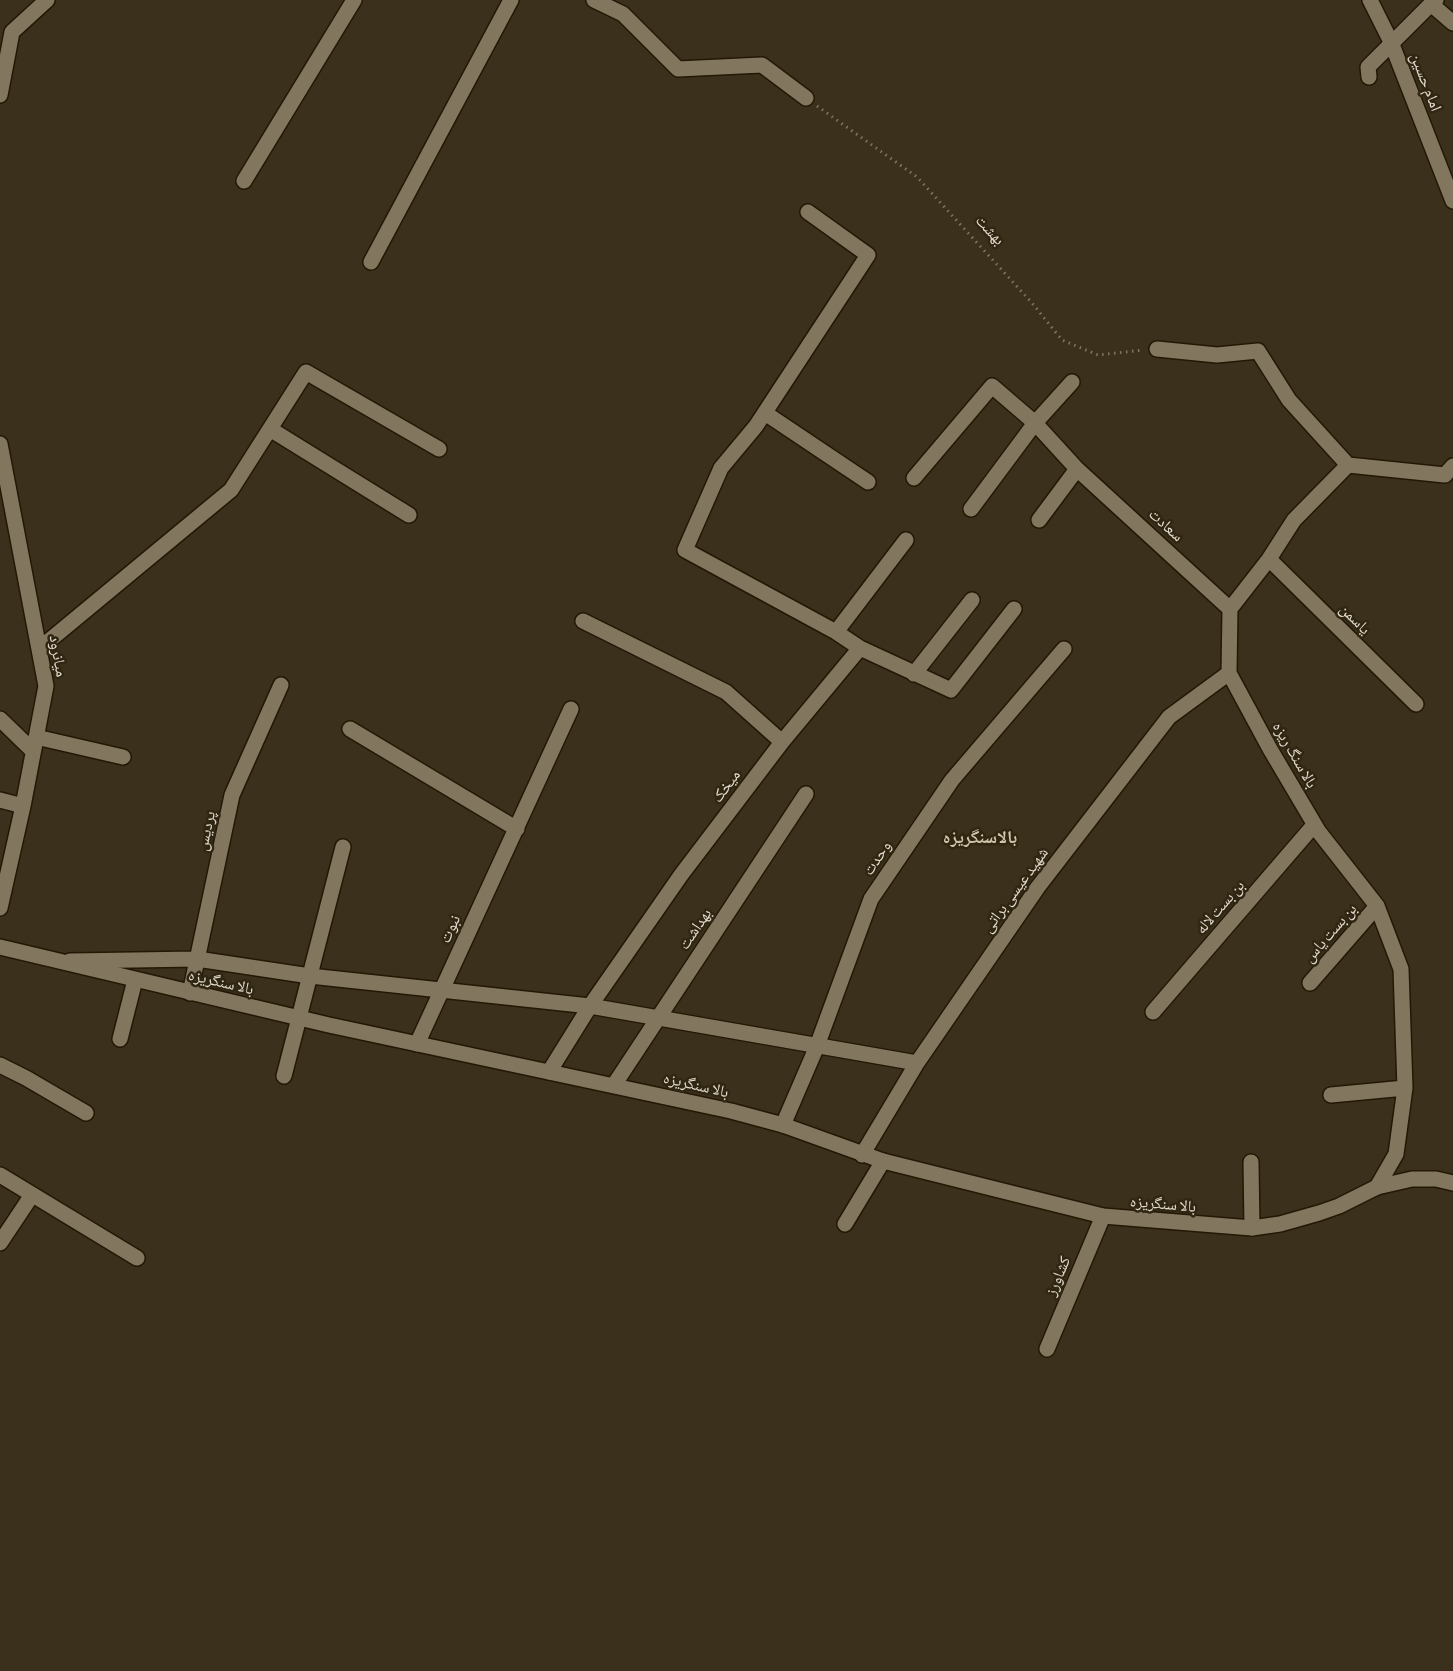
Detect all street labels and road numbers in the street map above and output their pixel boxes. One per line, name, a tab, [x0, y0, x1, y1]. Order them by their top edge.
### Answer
street label: امام حسین	[1406, 50, 1446, 114]
street label: بهشت	[971, 211, 1009, 249]
street label: سعادت	[1145, 504, 1187, 546]
street label: یاسمن	[1335, 599, 1375, 639]
street label: میانرود	[45, 634, 71, 678]
street label: بالا سنگ ریزه	[1268, 718, 1322, 792]
street label: میخک	[707, 766, 745, 806]
street label: پردیس	[192, 809, 220, 853]
street label: وحدت	[859, 837, 895, 879]
street label: شهید عیسی براتی	[978, 844, 1052, 936]
street label: بن بست لاله	[1191, 876, 1249, 938]
street label: بن بست یاس	[1299, 900, 1361, 966]
street label: بهداشت	[674, 905, 716, 953]
street label: نبوت	[435, 912, 465, 946]
street label: بالا سنگریزه	[186, 965, 256, 999]
street label: بالا سنگریزه	[661, 1068, 731, 1102]
street label: بالا سنگریزه	[1129, 1192, 1197, 1216]
street label: کشاورز	[1041, 1253, 1075, 1299]

